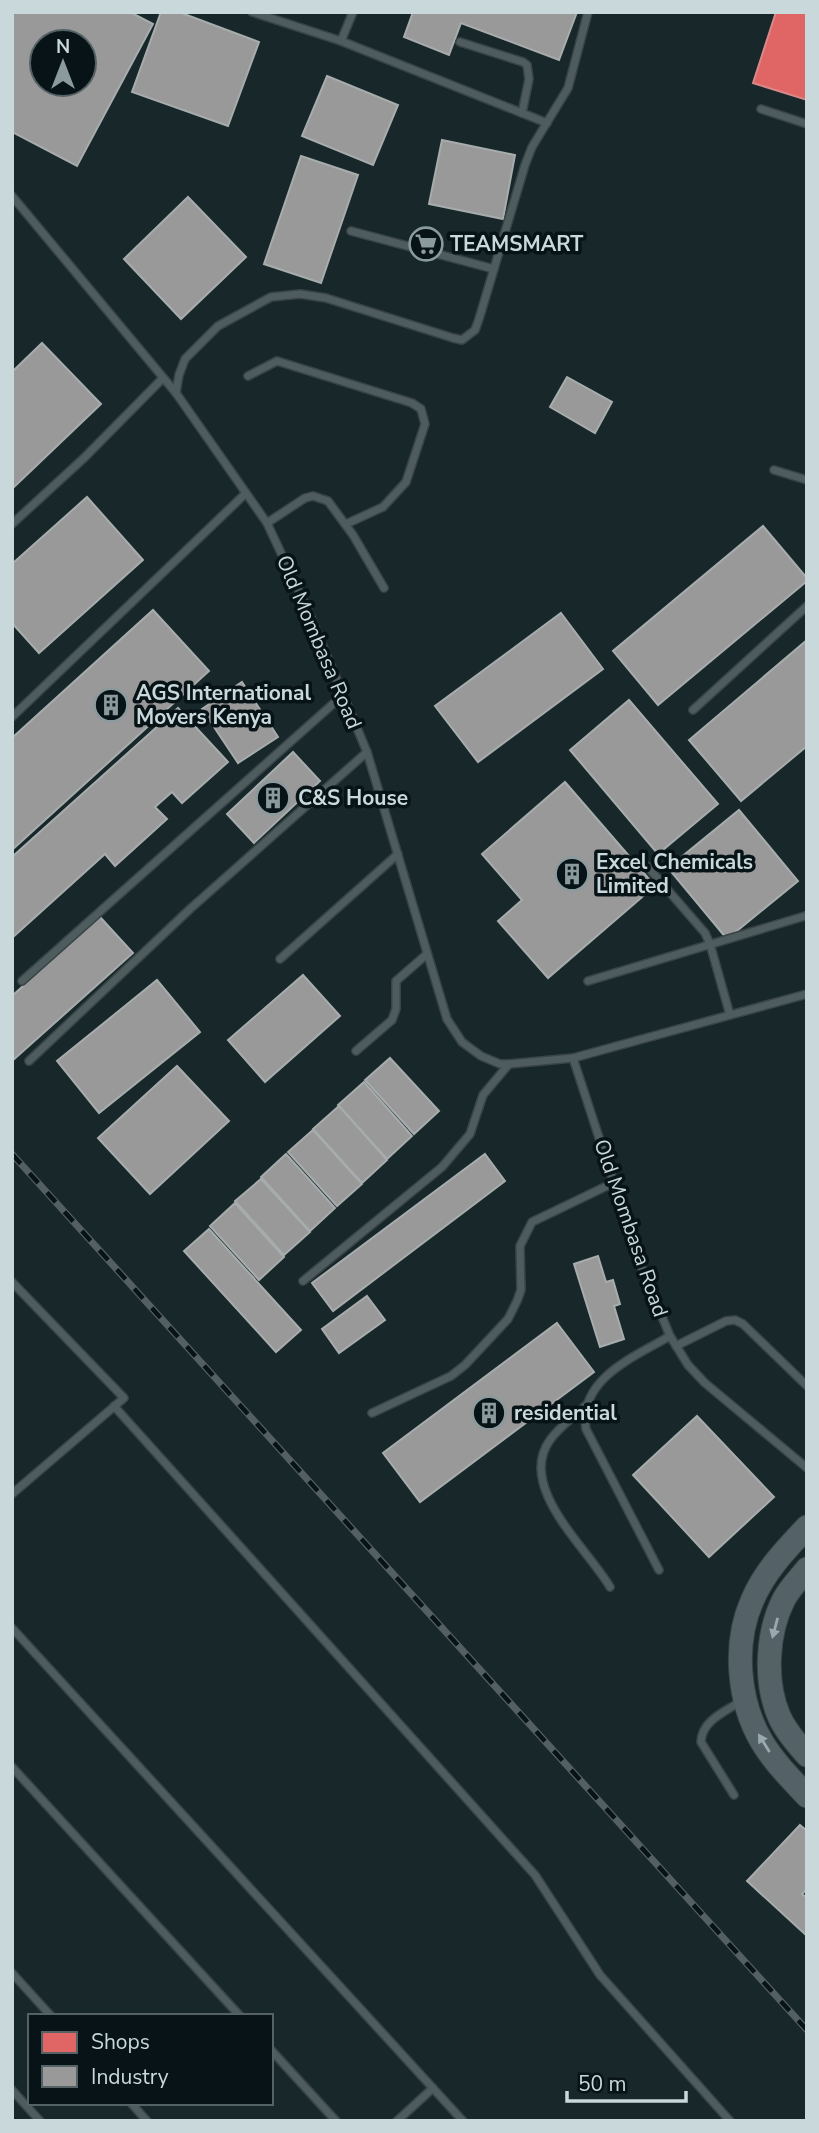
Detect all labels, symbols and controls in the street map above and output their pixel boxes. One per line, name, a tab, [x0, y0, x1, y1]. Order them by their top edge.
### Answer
north arrow	[28, 28, 98, 98]
text: N	[56, 34, 70, 60]
supermarket icon: TEAMSMART	[407, 225, 445, 263]
place label: TEAMSMART	[450, 230, 583, 258]
street label: Old Mombasa Road	[270, 551, 368, 733]
place label: AGS International Movers Kenya	[136, 679, 312, 731]
building icon: AGS International Movers Kenya	[92, 686, 130, 724]
building icon: C&S House	[254, 779, 292, 817]
place label: C&S House	[298, 784, 408, 812]
place label: Excel Chemicals Limited	[596, 848, 753, 900]
building icon: Excel Chemicals Limited	[553, 855, 591, 893]
street label: Old Mombasa Road	[587, 1135, 675, 1321]
building icon: residential	[470, 1394, 508, 1432]
place label: residential	[514, 1399, 617, 1427]
one-way arrow	[769, 1617, 780, 1639]
one-way arrow	[757, 1734, 770, 1753]
legend	[28, 2014, 273, 2105]
text: Shops	[91, 2028, 150, 2056]
scale bar	[567, 2060, 686, 2104]
text: Industry	[91, 2063, 169, 2091]
text: 50 m	[578, 2070, 627, 2098]

